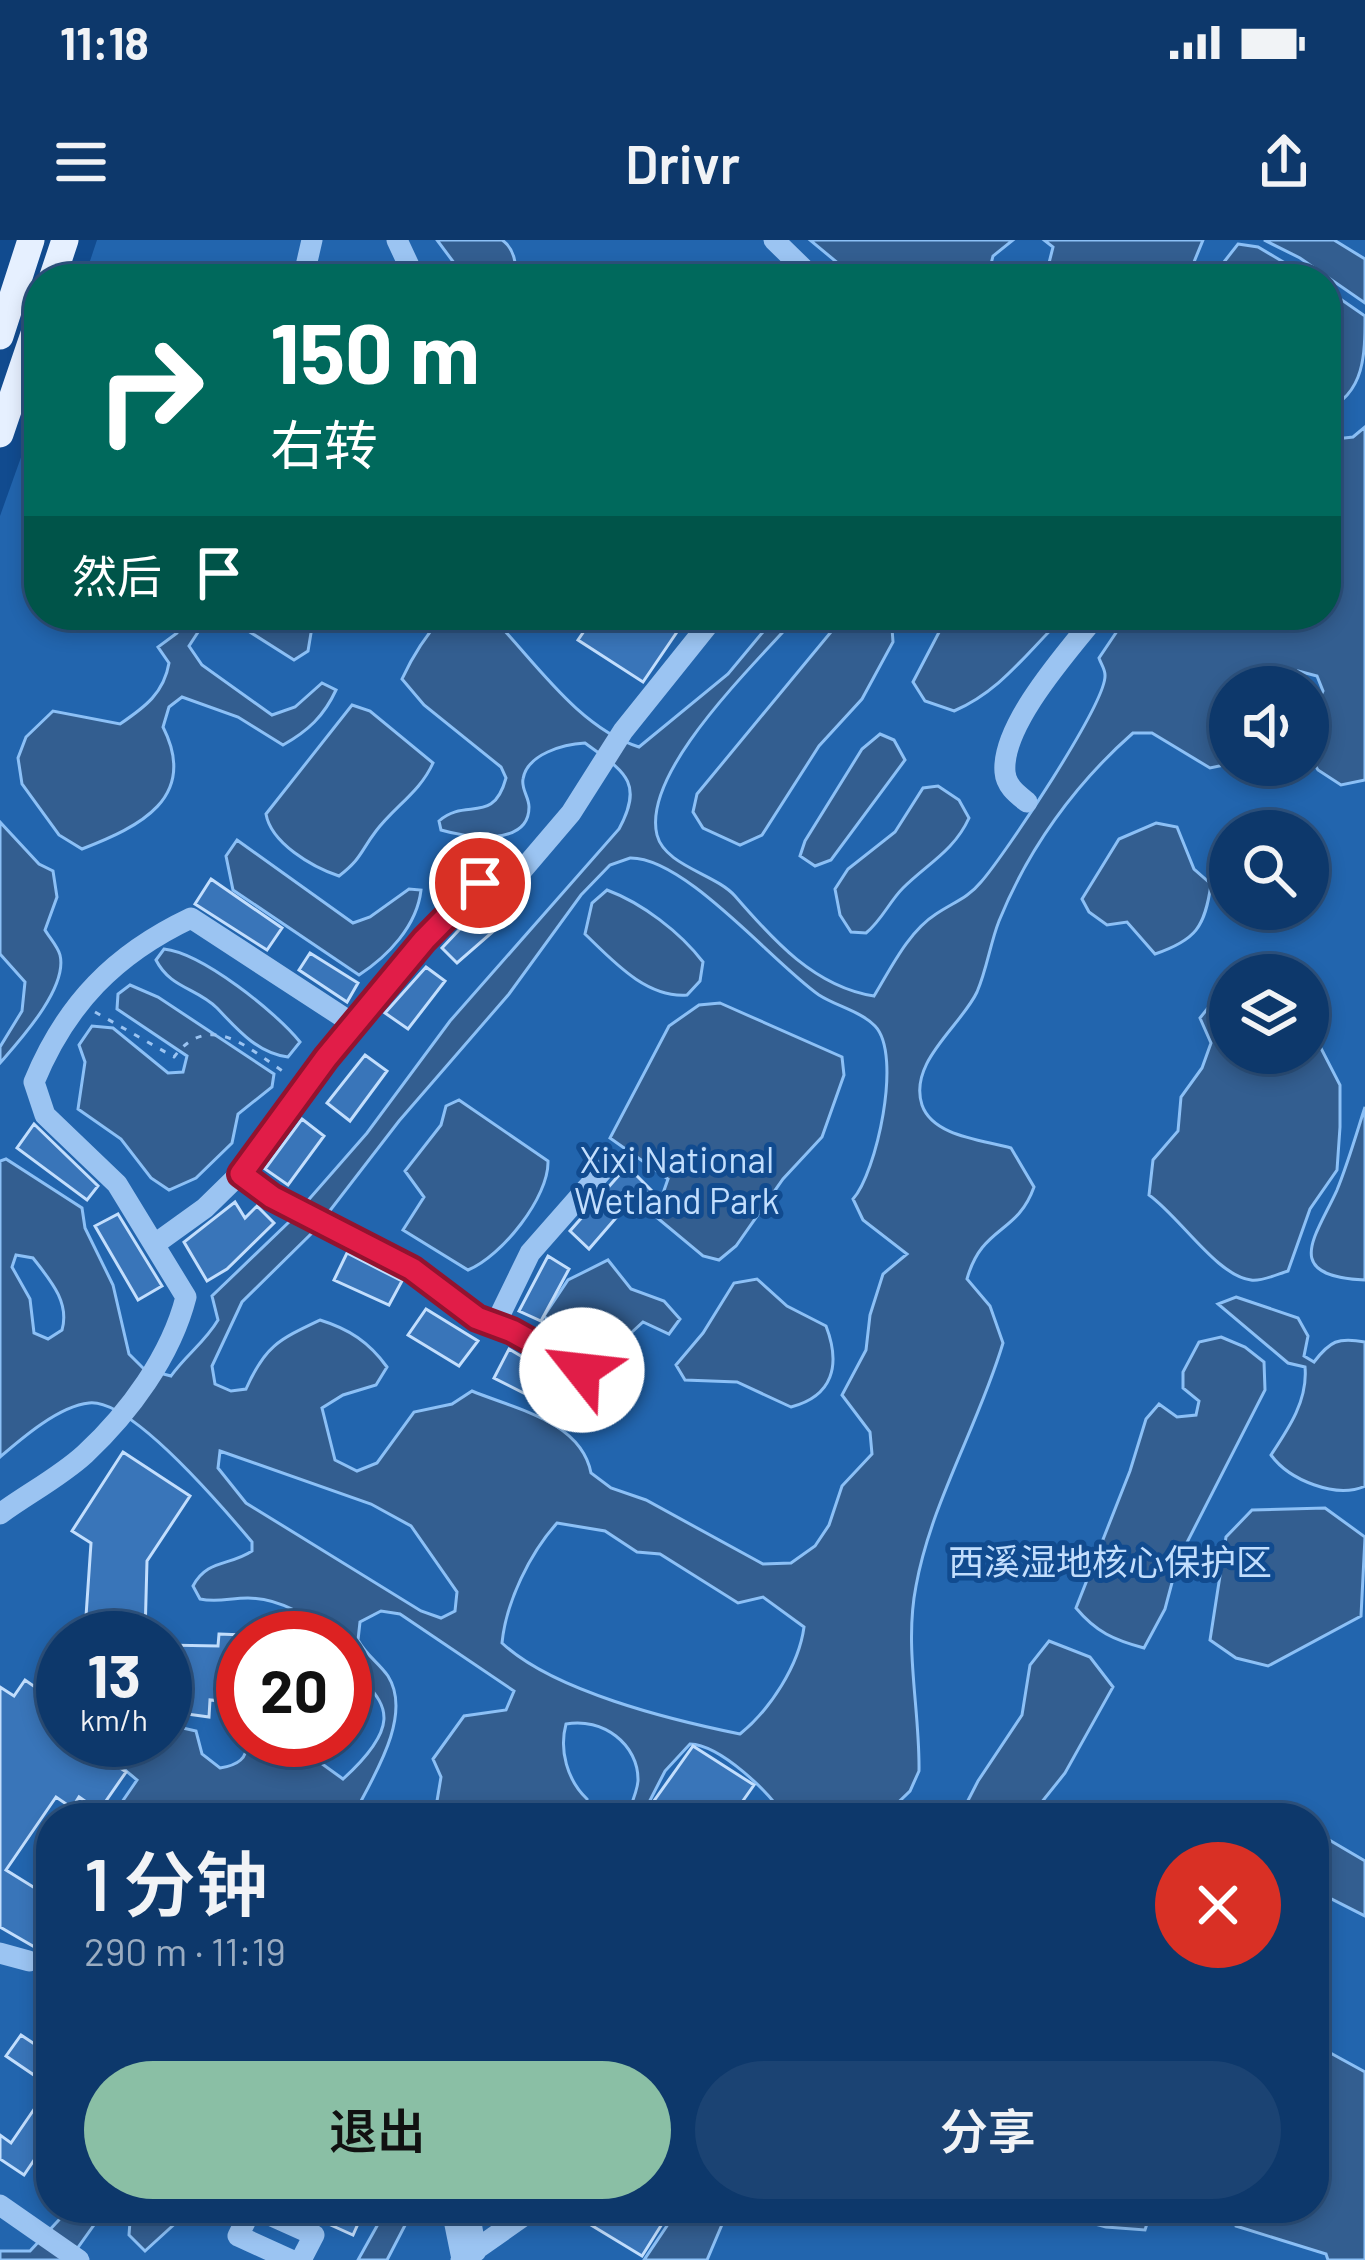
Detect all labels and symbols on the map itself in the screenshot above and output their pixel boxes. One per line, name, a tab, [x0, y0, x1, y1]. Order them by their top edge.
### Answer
pin	[429, 832, 531, 934]
park label: Xixi National Wetland Park	[574, 1137, 780, 1221]
position arrow	[519, 1307, 645, 1433]
park label: 西溪湿地核心保护区	[948, 1539, 1272, 1582]
speed limit sign: 20	[216, 1611, 372, 1767]

